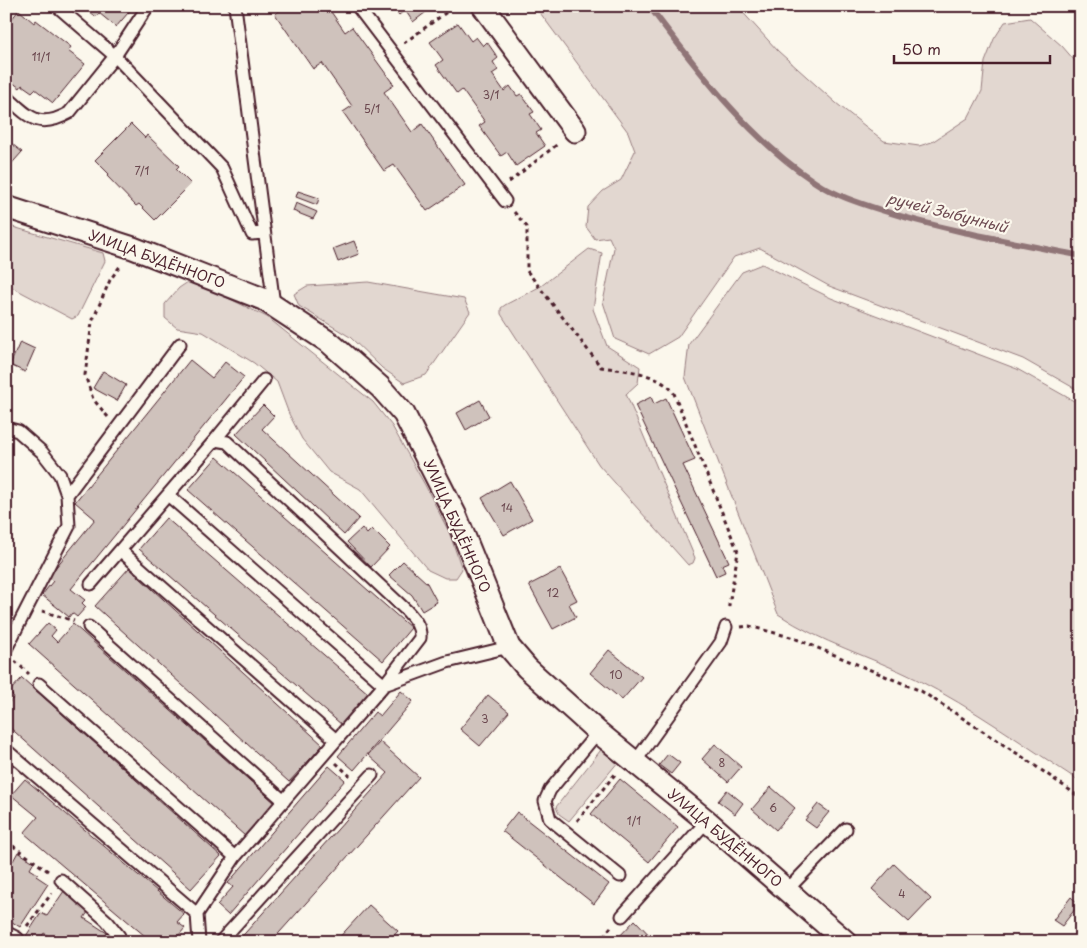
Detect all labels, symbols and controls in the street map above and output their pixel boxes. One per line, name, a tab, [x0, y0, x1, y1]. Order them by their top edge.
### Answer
scale bar	[894, 32, 1051, 64]
text: 50 m	[902, 37, 941, 60]
house number: 11/1	[32, 48, 50, 65]
house number: 3/1	[483, 86, 499, 103]
house number: 5/1	[364, 100, 380, 117]
house number: 7/1	[134, 162, 150, 179]
water label: ручей Зыбунный	[885, 185, 1012, 238]
street label: УЛИЦА БУДЁННОГО	[86, 224, 228, 293]
street label: УЛИЦА БУДЁННОГО	[419, 456, 496, 596]
house number: 14	[501, 499, 513, 516]
house number: 12	[547, 584, 560, 601]
house number: 10	[610, 666, 622, 683]
house number: 3	[481, 710, 489, 727]
house number: 8	[719, 754, 726, 771]
street label: УЛИЦА БУДЁННОГО	[663, 783, 787, 892]
house number: 6	[769, 799, 777, 816]
house number: 1/1	[627, 812, 641, 829]
house number: 4	[898, 885, 906, 902]

